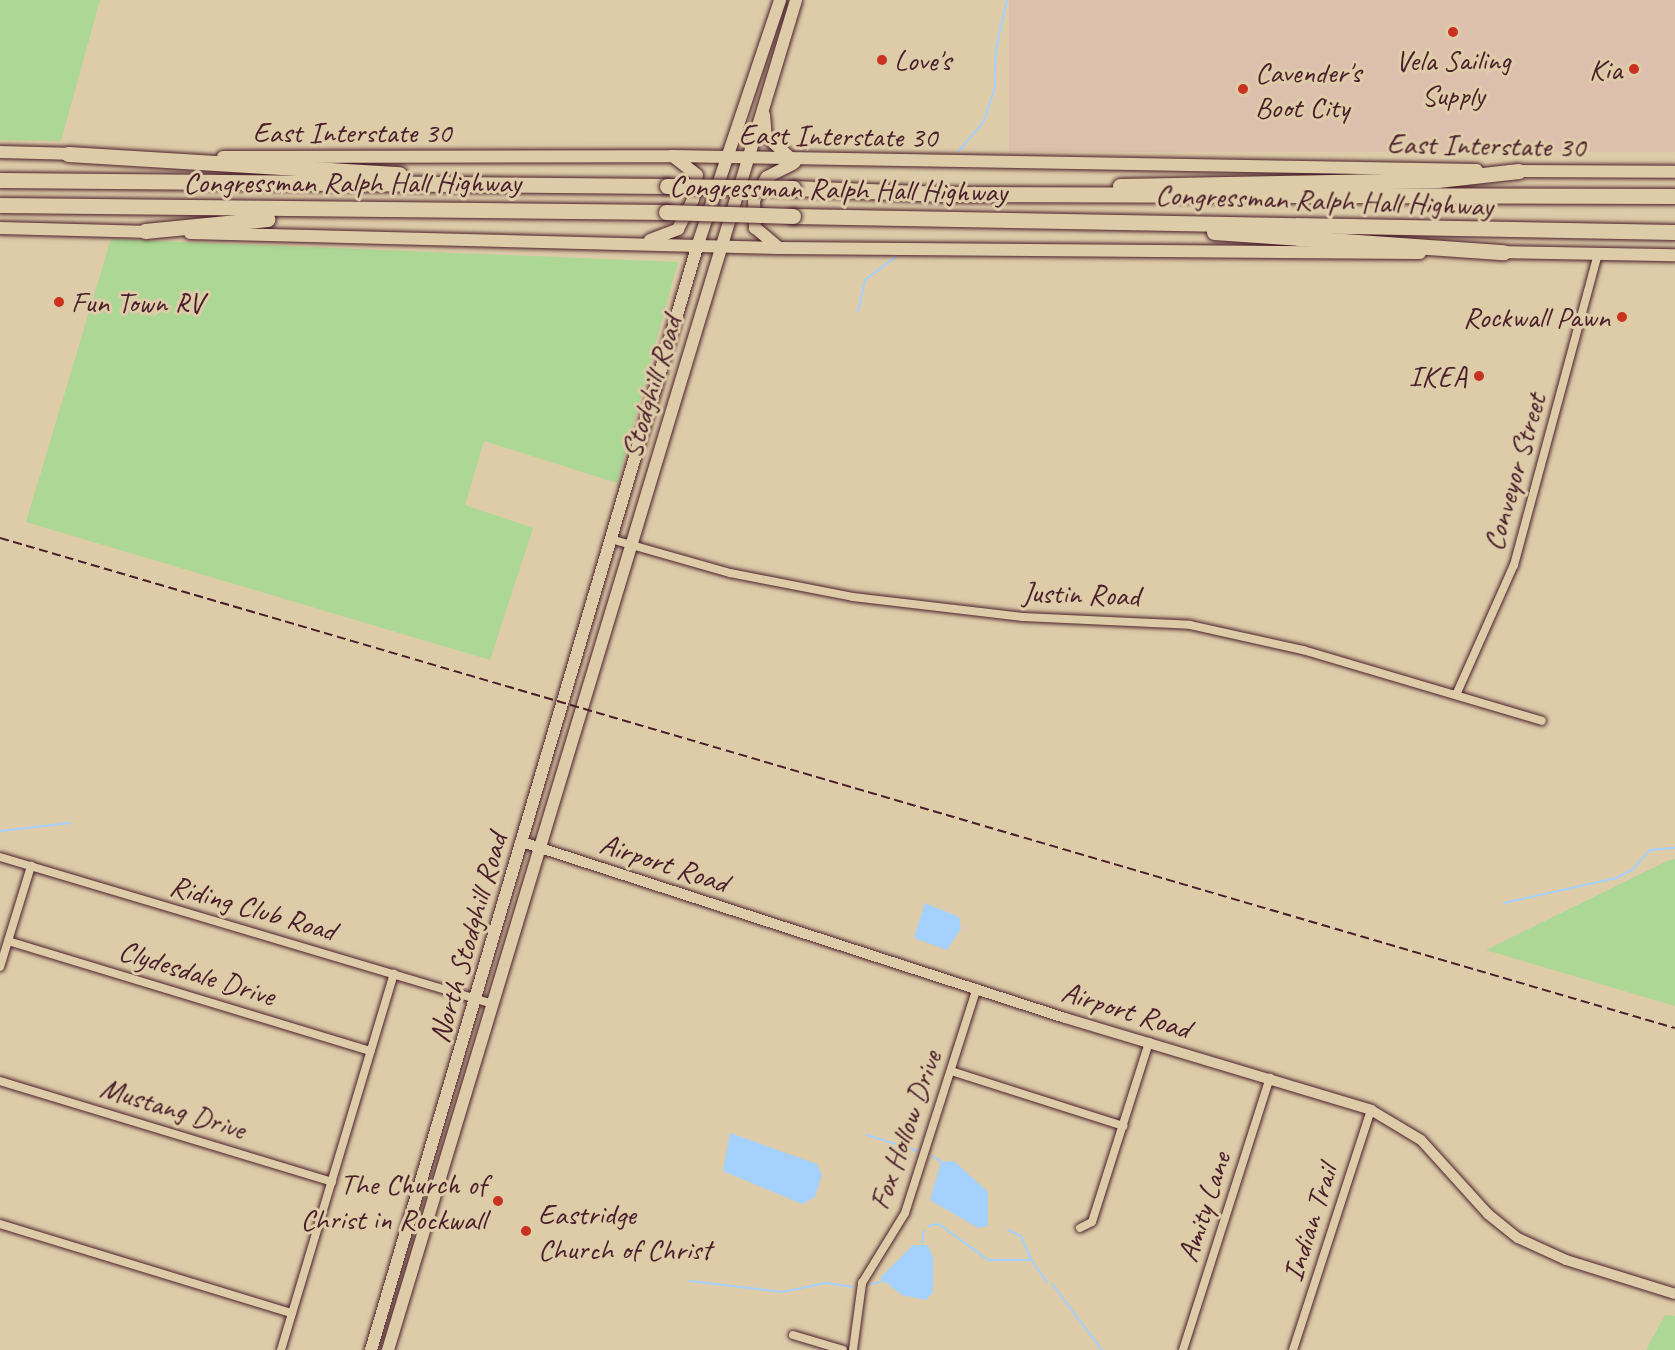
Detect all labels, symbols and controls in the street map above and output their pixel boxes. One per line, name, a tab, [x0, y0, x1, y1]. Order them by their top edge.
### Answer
marker: Vela Sailing Supply	[1446, 25, 1460, 39]
place label: Love's	[894, 42, 951, 78]
place label: Vela Sailing Supply	[1395, 42, 1511, 112]
place label: Kia	[1589, 51, 1622, 87]
marker: Love's	[875, 53, 889, 67]
place label: Cavender's Boot City	[1255, 54, 1361, 124]
marker: Kia	[1627, 62, 1641, 76]
marker: Cavender's Boot City	[1236, 82, 1250, 96]
street label: East Interstate 30	[253, 114, 451, 150]
street label: East Interstate 30	[739, 116, 937, 156]
street label: East Interstate 30	[1387, 125, 1585, 165]
street label: Congressman Ralph Hall Highway	[183, 164, 521, 200]
street label: Congressman Ralph Hall Highway	[669, 168, 1007, 210]
street label: Congressman Ralph Hall Highway	[1154, 176, 1494, 224]
place label: Fun Town RV	[71, 284, 205, 320]
marker: Fun Town RV	[52, 295, 66, 309]
place label: Rockwall Pawn	[1463, 299, 1610, 335]
marker: Rockwall Pawn	[1615, 310, 1629, 324]
street label: Stodghill Road	[613, 312, 689, 462]
place label: IKEA	[1409, 358, 1467, 394]
marker: IKEA	[1472, 369, 1486, 383]
street label: Conveyor Street	[1474, 389, 1554, 555]
street label: Justin Road	[1022, 574, 1140, 614]
street label: Airport Road	[596, 826, 732, 900]
street label: North Stodghill Road	[421, 829, 515, 1047]
street label: Riding Club Road	[166, 867, 340, 949]
street label: Clydesdale Drive	[115, 932, 279, 1014]
street label: Airport Road	[1058, 974, 1194, 1046]
street label: Fox Hollow Drive	[861, 1046, 949, 1214]
street label: Mustang Drive	[96, 1069, 250, 1147]
street label: Amity Lane	[1169, 1147, 1239, 1267]
street label: Indian Trail	[1274, 1160, 1346, 1286]
place label: The Church of Christ in Rockwall	[302, 1166, 486, 1236]
marker: The Church of Christ in Rockwall	[491, 1194, 505, 1208]
place label: Eastridge Church of Christ	[538, 1196, 712, 1266]
marker: Eastridge Church of Christ	[519, 1224, 533, 1238]

